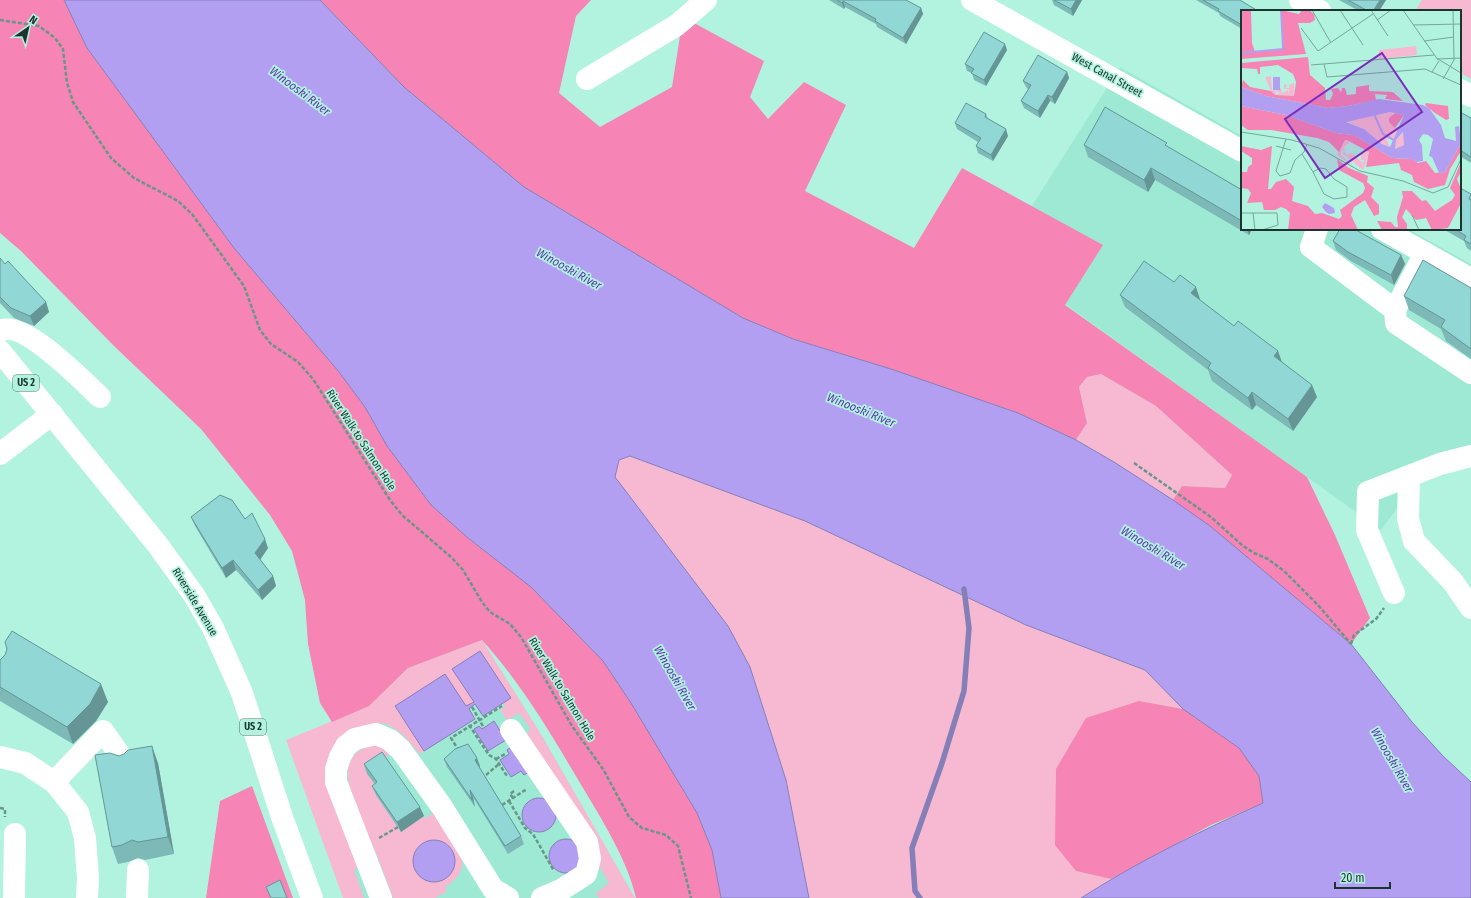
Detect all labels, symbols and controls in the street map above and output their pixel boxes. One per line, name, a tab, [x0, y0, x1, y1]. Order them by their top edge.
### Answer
north arrow	[8, 8, 48, 48]
inset map	[1241, 10, 1461, 230]
text: N	[27, 13, 40, 27]
street label: West Canal Street	[1069, 50, 1145, 100]
water label: Winooski River	[267, 64, 334, 119]
water label: Winooski River	[534, 245, 605, 293]
road number: US 2	[13, 375, 39, 391]
street label: River Walk to Salmon Hole	[323, 387, 399, 493]
water label: Winooski River	[825, 390, 898, 430]
water label: Winooski River	[1118, 523, 1188, 573]
street label: Riverside Avenue	[170, 566, 220, 638]
street label: River Walk to Salmon Hole	[526, 635, 598, 743]
water label: Winooski River	[651, 643, 700, 714]
road number: US 2	[240, 719, 266, 735]
water label: Winooski River	[1368, 725, 1417, 796]
scale bar	[1335, 864, 1390, 890]
text: 20 m	[1341, 871, 1365, 885]

